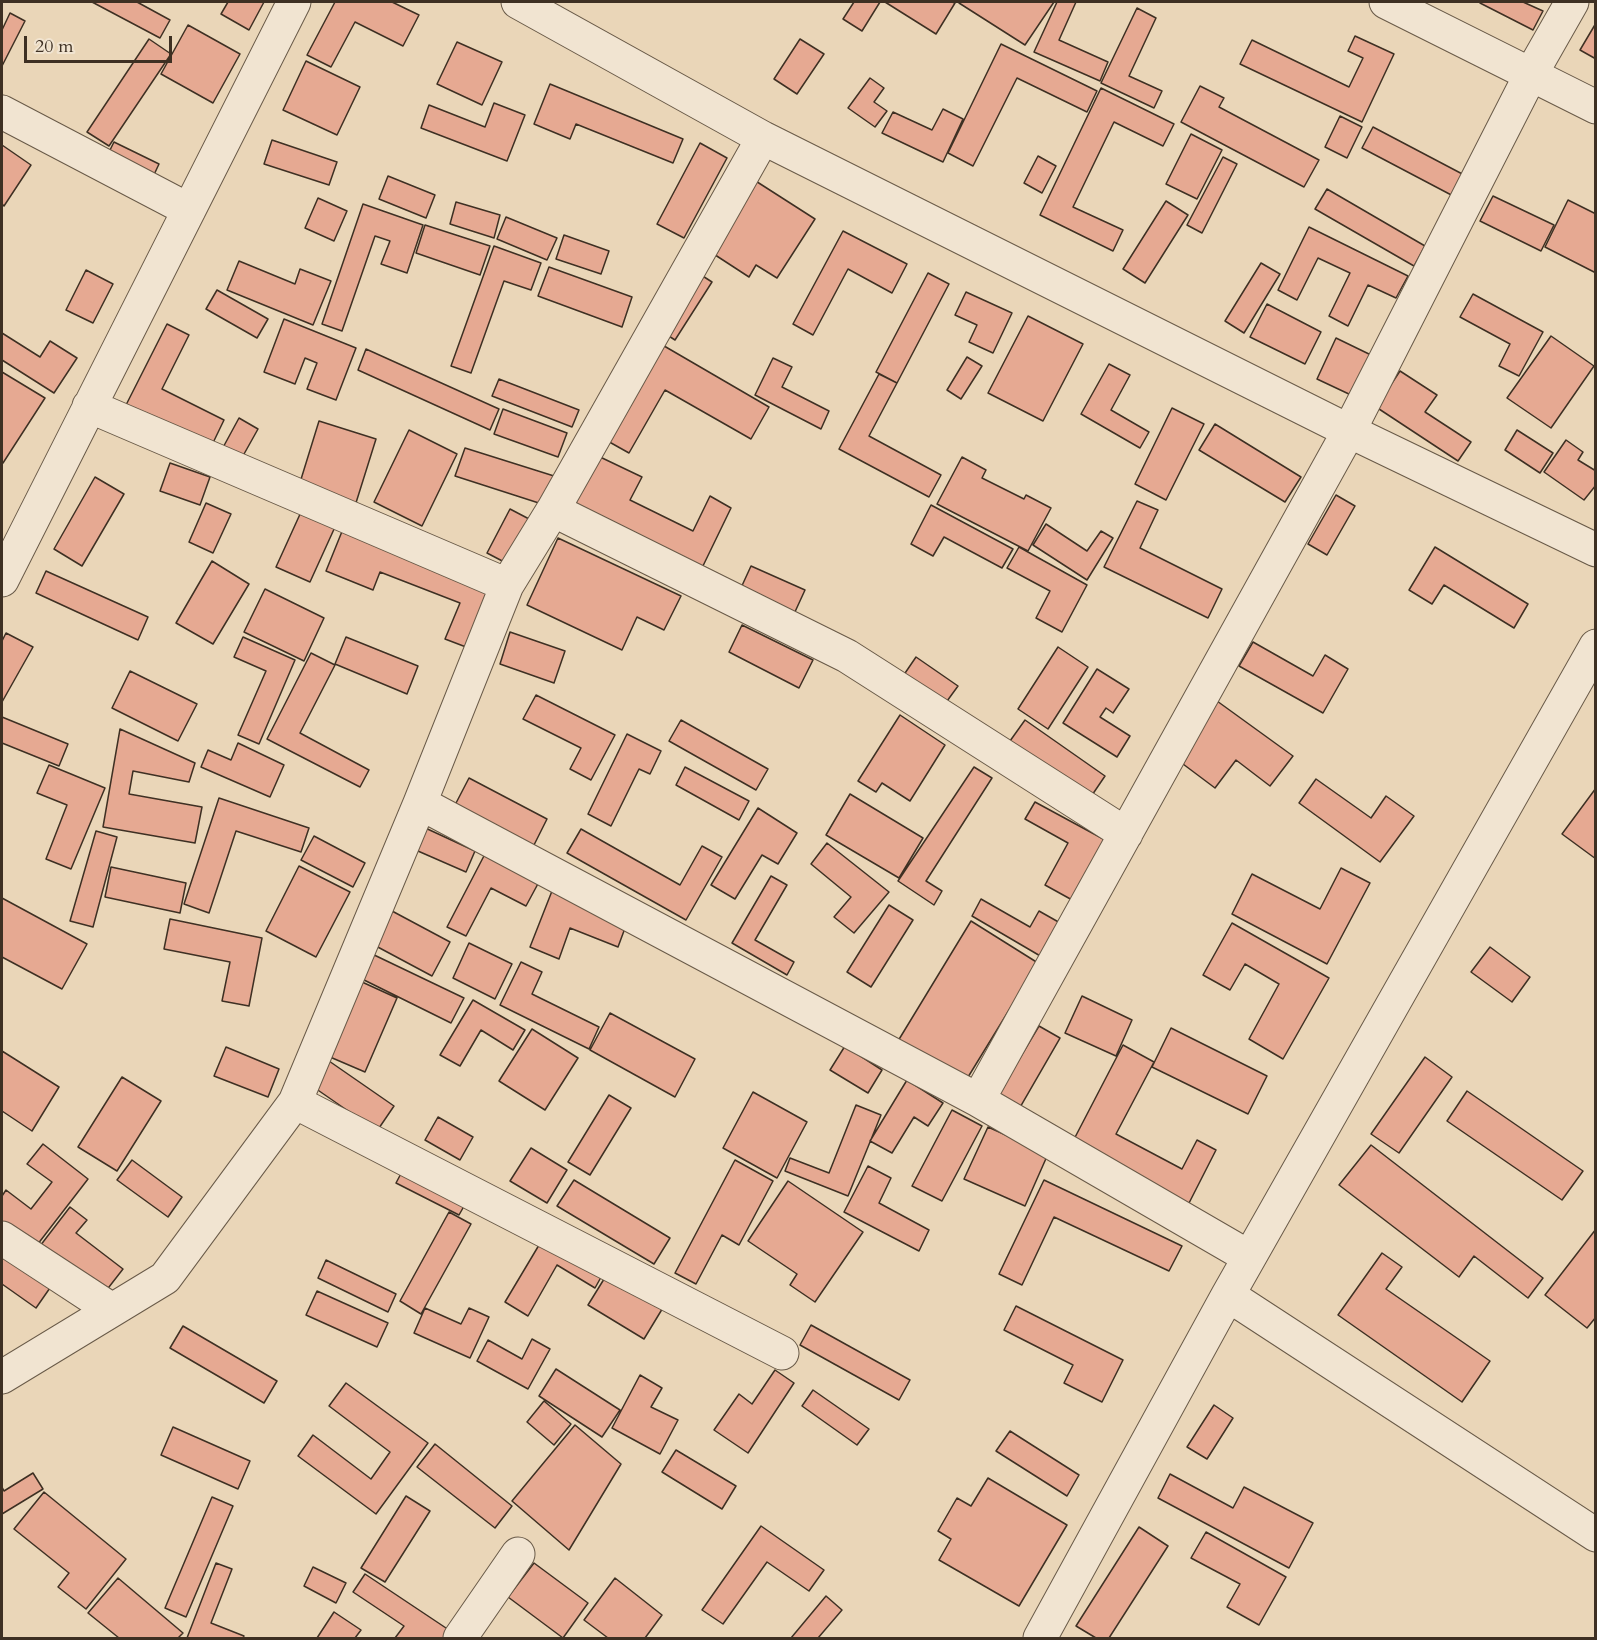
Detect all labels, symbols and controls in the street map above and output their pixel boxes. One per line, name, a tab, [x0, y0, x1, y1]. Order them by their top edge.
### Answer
scale bar	[27, 24, 176, 62]
text: 20 m	[35, 34, 74, 59]

